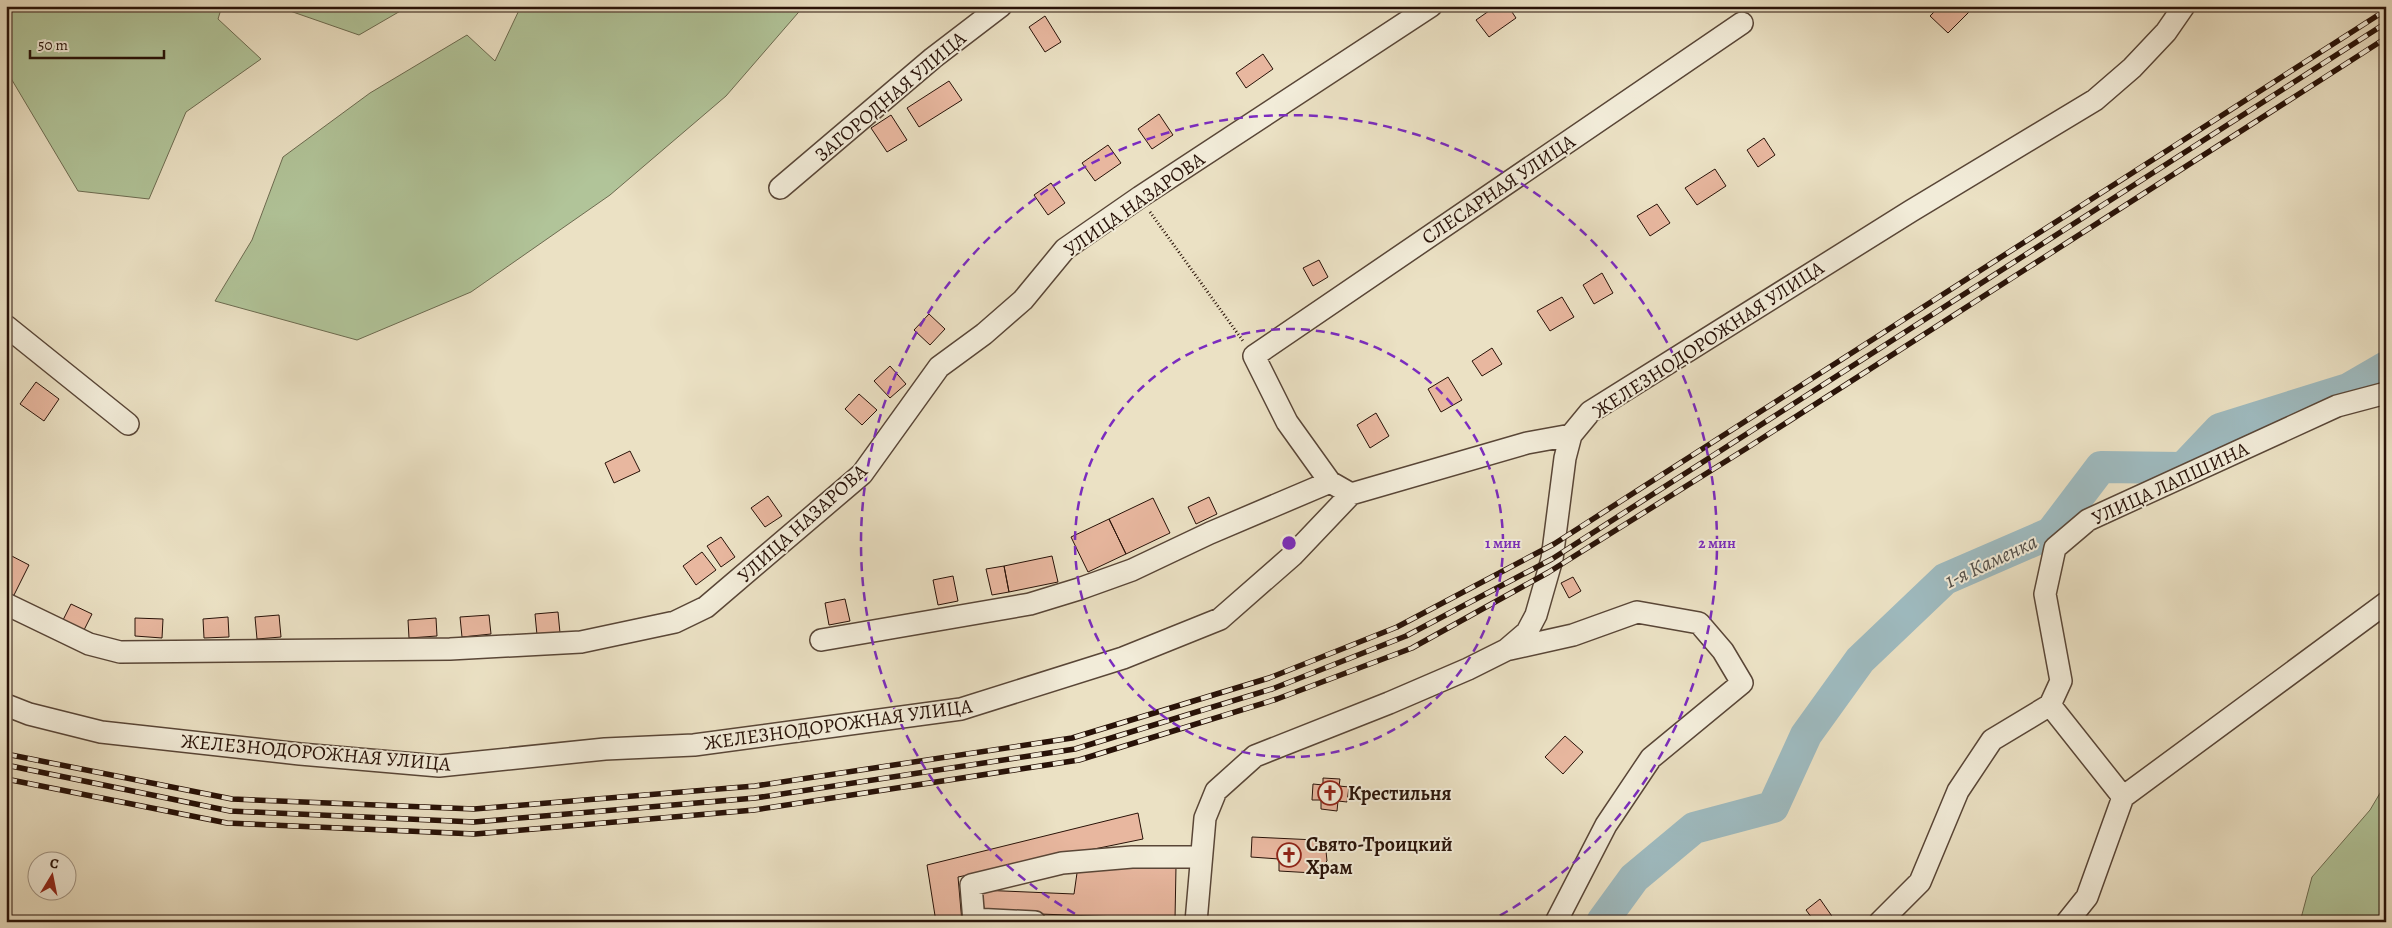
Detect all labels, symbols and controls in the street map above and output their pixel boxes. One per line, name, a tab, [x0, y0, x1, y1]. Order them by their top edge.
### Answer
street label: ЗАГОРОДНАЯ УЛИЦА	[809, 25, 972, 168]
scale bar	[30, 28, 164, 60]
text: 50 m	[38, 35, 68, 55]
street label: СЛЕСАРНАЯ УЛИЦА	[1416, 128, 1581, 251]
street label: УЛИЦА НАЗАРОВА	[1059, 146, 1210, 263]
street label: ЖЕЛЕЗНОДОРОЖНАЯ УЛИЦА	[1587, 254, 1829, 424]
street label: УЛИЦА ЛАПШИНА	[2087, 435, 2253, 532]
street label: УЛИЦА НАЗАРОВА	[732, 458, 873, 589]
water label: 1-я Каменка	[1940, 527, 2042, 595]
text: 1 мин	[1485, 533, 1521, 553]
text: 2 мин	[1698, 533, 1736, 553]
centre of rings	[1280, 534, 1298, 552]
street label: ЖЕЛЕЗНОДОРОЖНАЯ УЛИЦА	[702, 692, 974, 757]
street label: ЖЕЛЕЗНОДОРОЖНАЯ УЛИЦА	[180, 727, 452, 778]
church icon: Крестильня	[1317, 780, 1343, 806]
place label: Крестильня	[1348, 780, 1452, 807]
place label: Свято-Троицкий Храм	[1306, 831, 1453, 881]
church icon: Свято-Троицкий Храм	[1276, 842, 1302, 868]
north arrow	[28, 850, 78, 900]
text: С	[48, 854, 60, 874]

